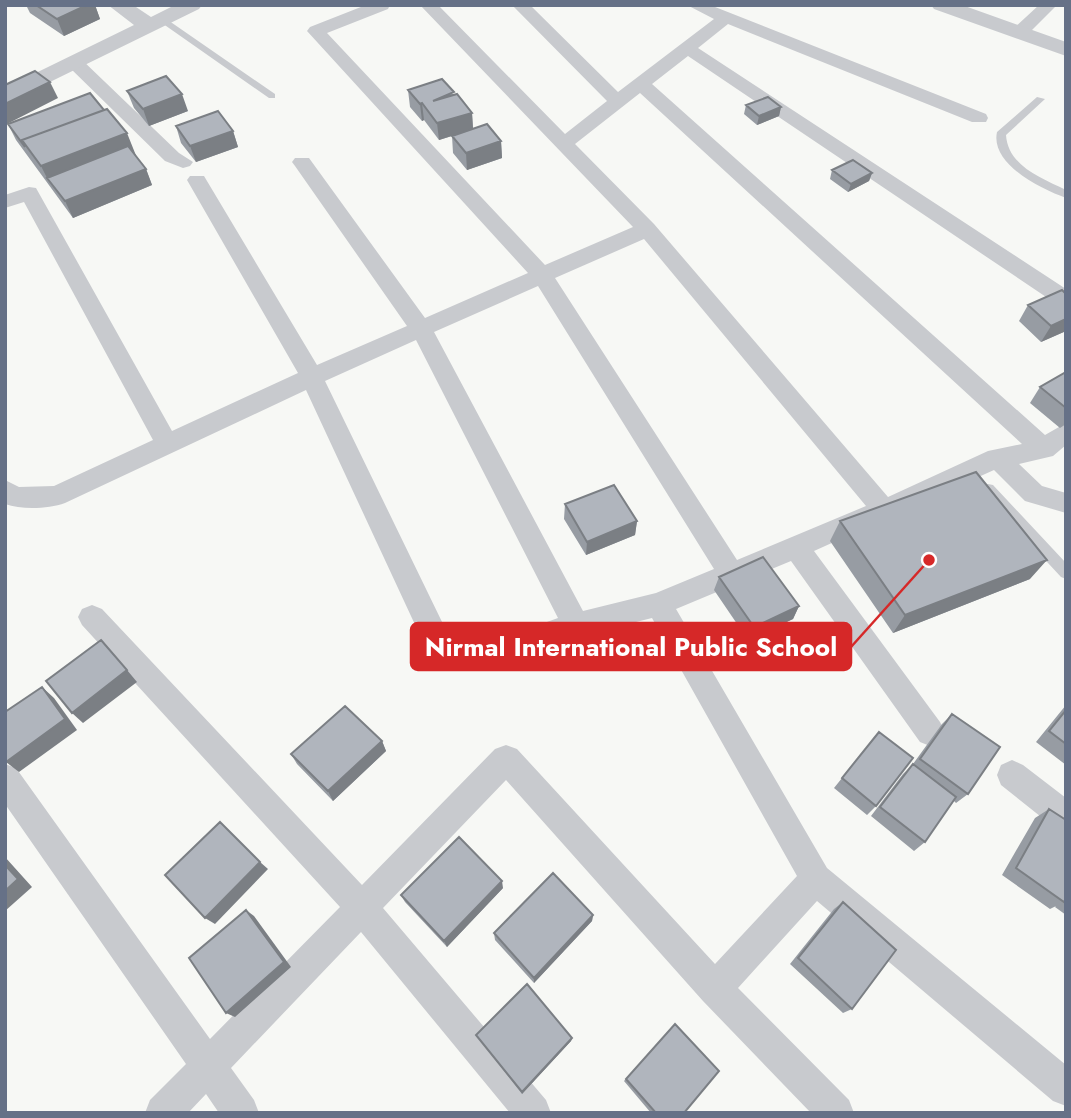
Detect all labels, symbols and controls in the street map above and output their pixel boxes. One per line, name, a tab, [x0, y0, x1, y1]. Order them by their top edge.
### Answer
callout: Nirmal International Public School	[411, 623, 851, 670]
text: Nirmal International Public School	[425, 628, 837, 666]

